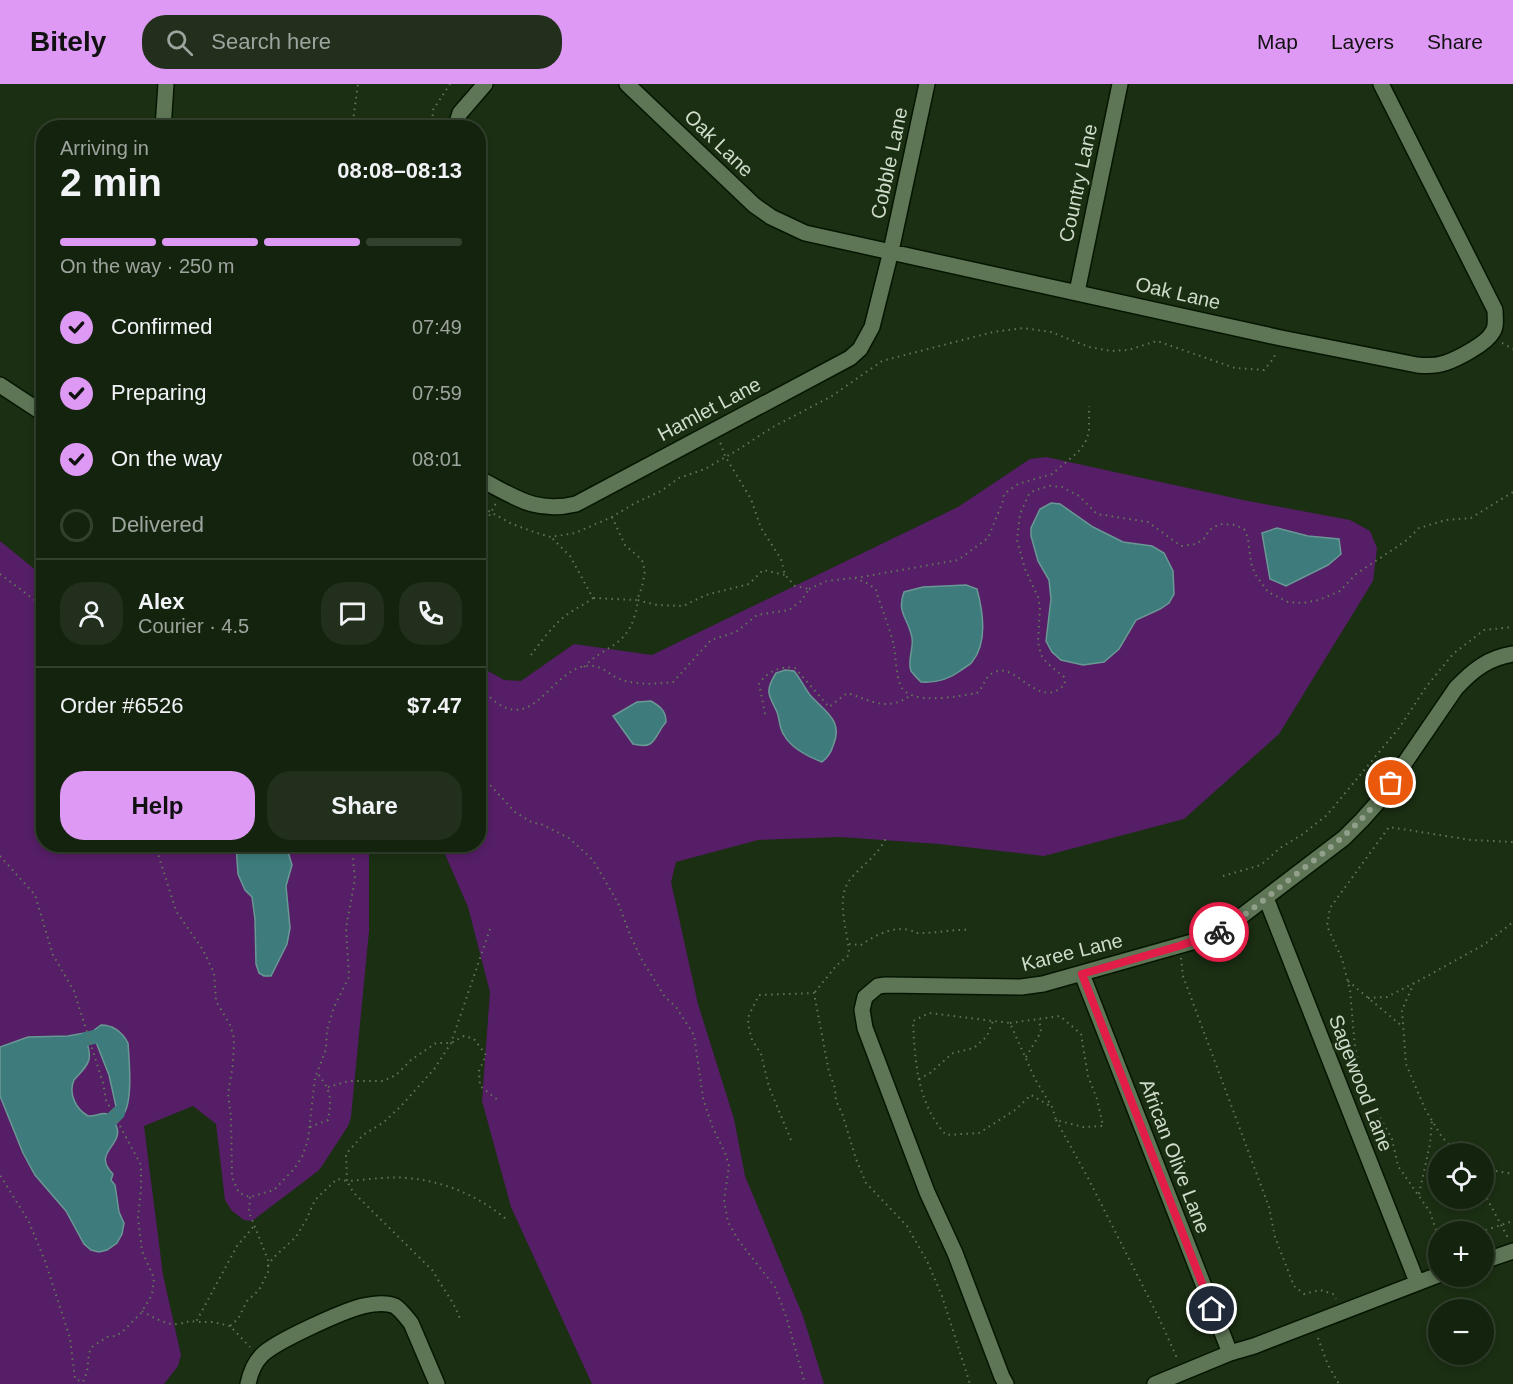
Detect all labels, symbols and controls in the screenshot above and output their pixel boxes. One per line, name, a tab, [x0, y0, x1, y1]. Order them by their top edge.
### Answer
search box	[142, 15, 562, 69]
text: Bitely	[30, 26, 106, 57]
icon: search	[163, 26, 196, 59]
text: Search here	[211, 29, 331, 54]
text: Map	[1257, 30, 1298, 53]
text: Layers	[1331, 30, 1394, 53]
text: Share	[1427, 30, 1483, 53]
street label: Oak Lane	[680, 105, 758, 181]
street label: Cobble Lane	[866, 105, 912, 221]
street label: Country Lane	[1055, 122, 1101, 244]
text: Arriving in	[60, 137, 149, 159]
text: 08:08–08:13	[337, 158, 462, 183]
text: 2 min	[60, 161, 162, 204]
text: On the way · 250 m	[60, 255, 235, 277]
street label: Oak Lane	[1133, 273, 1223, 313]
icon: check	[60, 311, 93, 344]
text: Confirmed	[111, 314, 212, 339]
text: 07:49	[412, 316, 462, 338]
street label: Hamlet Lane	[654, 373, 764, 445]
icon: check	[60, 377, 93, 410]
text: Preparing	[111, 380, 206, 405]
text: 07:59	[412, 382, 462, 404]
icon: check	[60, 443, 93, 476]
text: On the way	[111, 446, 222, 471]
text: 08:01	[412, 448, 462, 470]
text: Delivered	[111, 512, 204, 537]
button: person	[60, 582, 123, 645]
button: chat	[321, 582, 384, 645]
button: phone	[399, 582, 462, 645]
text: Alex	[138, 589, 184, 614]
text: Courier · 4.5	[138, 615, 249, 637]
text: Order #6526	[60, 693, 184, 718]
text: $7.47	[407, 693, 462, 718]
pin	[1365, 757, 1416, 808]
icon: bag	[1374, 766, 1407, 799]
button: Help	[60, 771, 255, 840]
button: Share	[267, 771, 462, 840]
courier	[1189, 902, 1249, 962]
icon: bike	[1203, 916, 1236, 949]
street label: Karee Lane	[1019, 929, 1125, 975]
street label: Sagewood Lane	[1325, 1012, 1397, 1154]
street label: African Olive Lane	[1135, 1076, 1215, 1236]
map controls	[1428, 1143, 1494, 1365]
button: locate	[1428, 1143, 1494, 1209]
button: +	[1428, 1221, 1494, 1287]
pin	[1186, 1283, 1237, 1334]
icon: home	[1195, 1292, 1228, 1325]
button: −	[1428, 1299, 1494, 1365]

